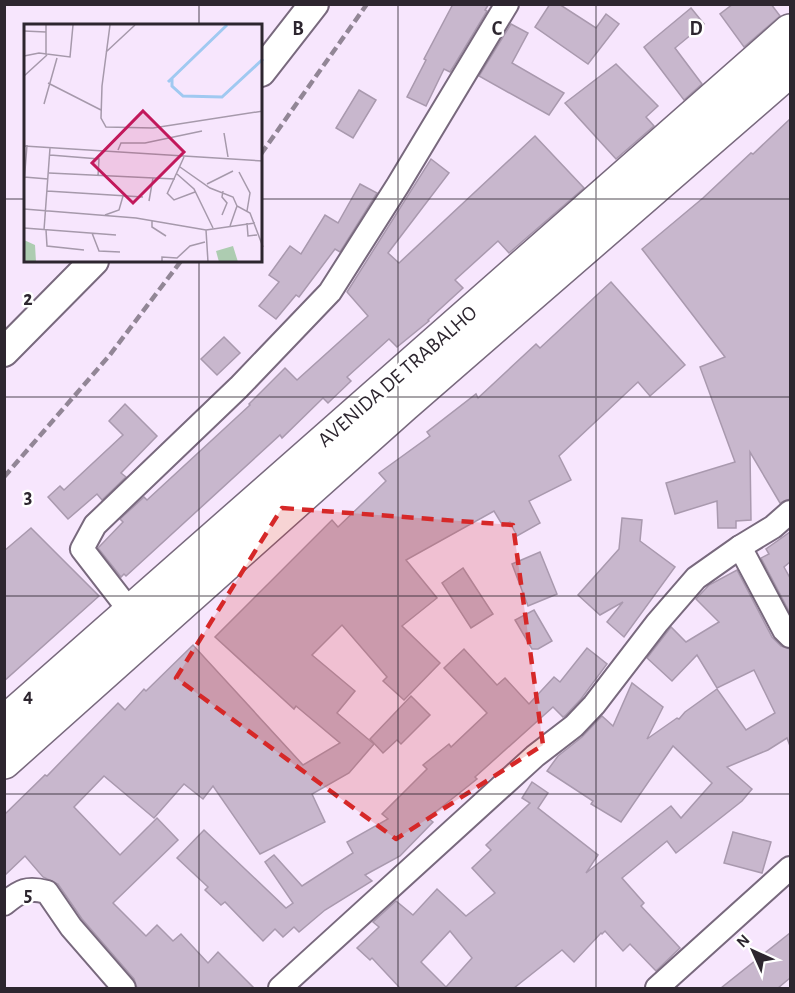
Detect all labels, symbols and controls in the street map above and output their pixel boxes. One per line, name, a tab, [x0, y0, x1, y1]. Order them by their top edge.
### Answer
text: B	[292, 19, 304, 39]
text: C	[492, 19, 503, 39]
text: D	[689, 19, 703, 39]
inset map	[24, 24, 262, 262]
text: 2	[23, 289, 33, 309]
street label: AVENIDA DE TRABALHO	[314, 302, 481, 451]
text: 3	[24, 487, 32, 507]
text: 4	[23, 686, 33, 706]
text: 5	[24, 885, 32, 905]
north arrow	[723, 921, 783, 981]
text: N	[734, 932, 753, 951]

